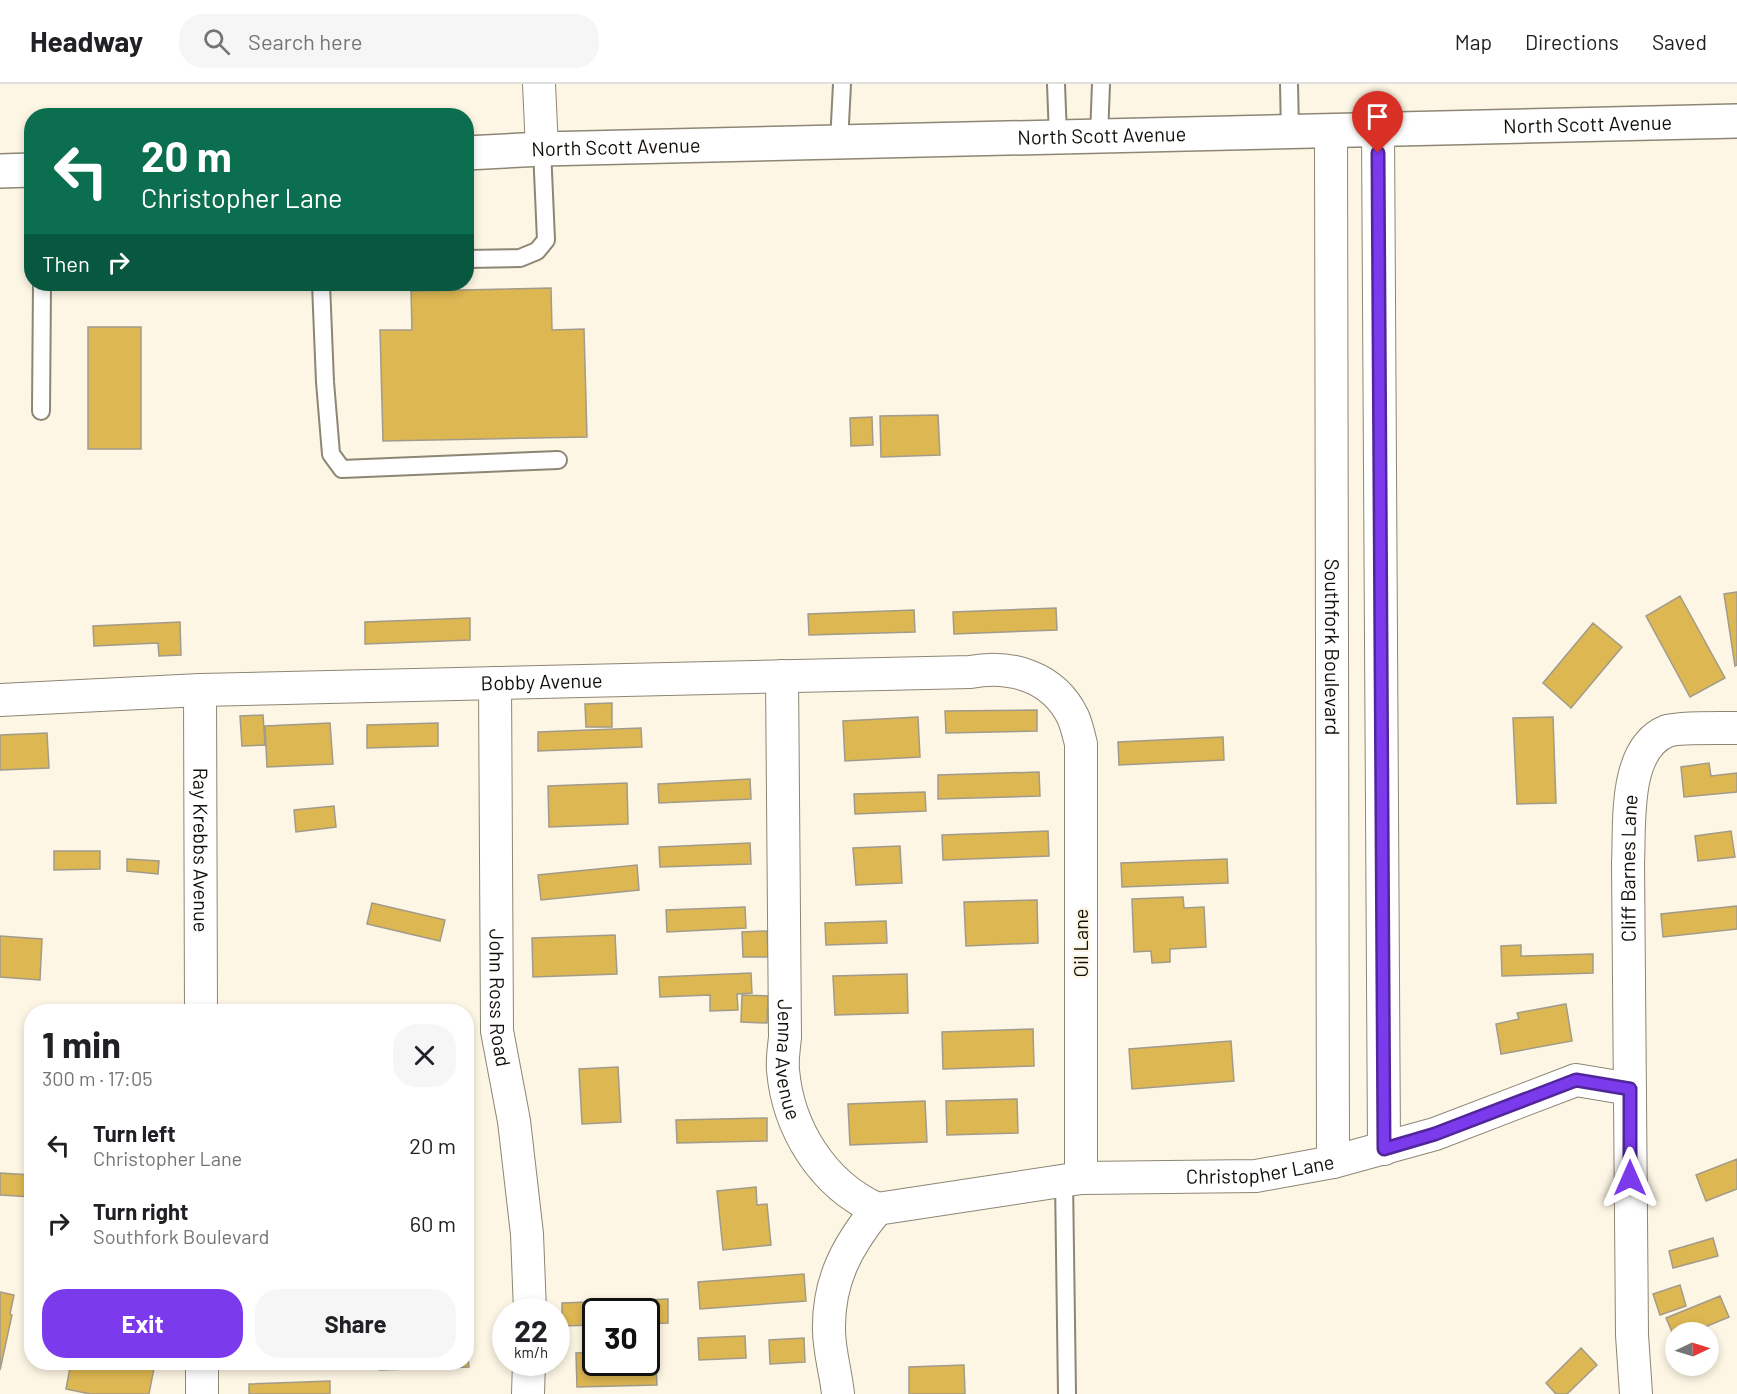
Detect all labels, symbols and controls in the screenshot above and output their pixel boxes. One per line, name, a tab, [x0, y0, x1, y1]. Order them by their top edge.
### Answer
search box	[179, 14, 599, 68]
text: Headway	[30, 24, 143, 58]
icon: search	[200, 25, 233, 58]
text: Search here	[248, 28, 362, 54]
text: Map	[1455, 29, 1492, 54]
text: Directions	[1525, 29, 1619, 54]
text: Saved	[1652, 29, 1707, 54]
pin	[1352, 91, 1403, 153]
icon: arrive	[1361, 100, 1394, 133]
street label: North Scott Avenue	[1503, 110, 1672, 137]
street label: North Scott Avenue	[1017, 121, 1187, 149]
text: 20 m	[141, 130, 232, 180]
icon: left	[42, 132, 120, 210]
street label: North Scott Avenue	[531, 132, 701, 161]
text: Christopher Lane	[141, 181, 343, 213]
icon: right	[102, 246, 135, 279]
text: Then	[42, 250, 90, 276]
street label: Southfork Boulevard	[1321, 559, 1345, 735]
street label: Bobby Avenue	[480, 668, 603, 694]
street label: Ray Krebbs Avenue	[189, 768, 214, 932]
street label: Cliff Barnes Lane	[1615, 793, 1642, 942]
street label: Oil Lane	[1068, 908, 1092, 978]
street label: John Ross Road	[485, 929, 516, 1069]
street label: Jenna Avenue	[772, 999, 807, 1123]
text: 1 min	[42, 1022, 121, 1065]
button: close	[393, 1024, 456, 1087]
text: 300 m · 17:05	[42, 1066, 152, 1090]
text: Turn left	[93, 1120, 176, 1146]
icon: left	[42, 1129, 75, 1162]
text: 20 m	[409, 1132, 456, 1158]
text: Christopher Lane	[93, 1146, 242, 1170]
position arrow	[1598, 1146, 1662, 1210]
street label: Christopher Lane	[1186, 1149, 1336, 1188]
text: Turn right	[93, 1198, 188, 1224]
icon: right	[42, 1207, 75, 1240]
text: 60 m	[410, 1210, 456, 1236]
text: Southfork Boulevard	[93, 1224, 270, 1248]
button: Exit	[42, 1289, 243, 1358]
button: Share	[255, 1289, 456, 1358]
speed limit sign: 30	[582, 1298, 660, 1376]
text: 22	[514, 1312, 548, 1348]
north arrow	[1665, 1322, 1719, 1376]
map controls	[1665, 1322, 1719, 1376]
text: km/h	[514, 1343, 548, 1361]

